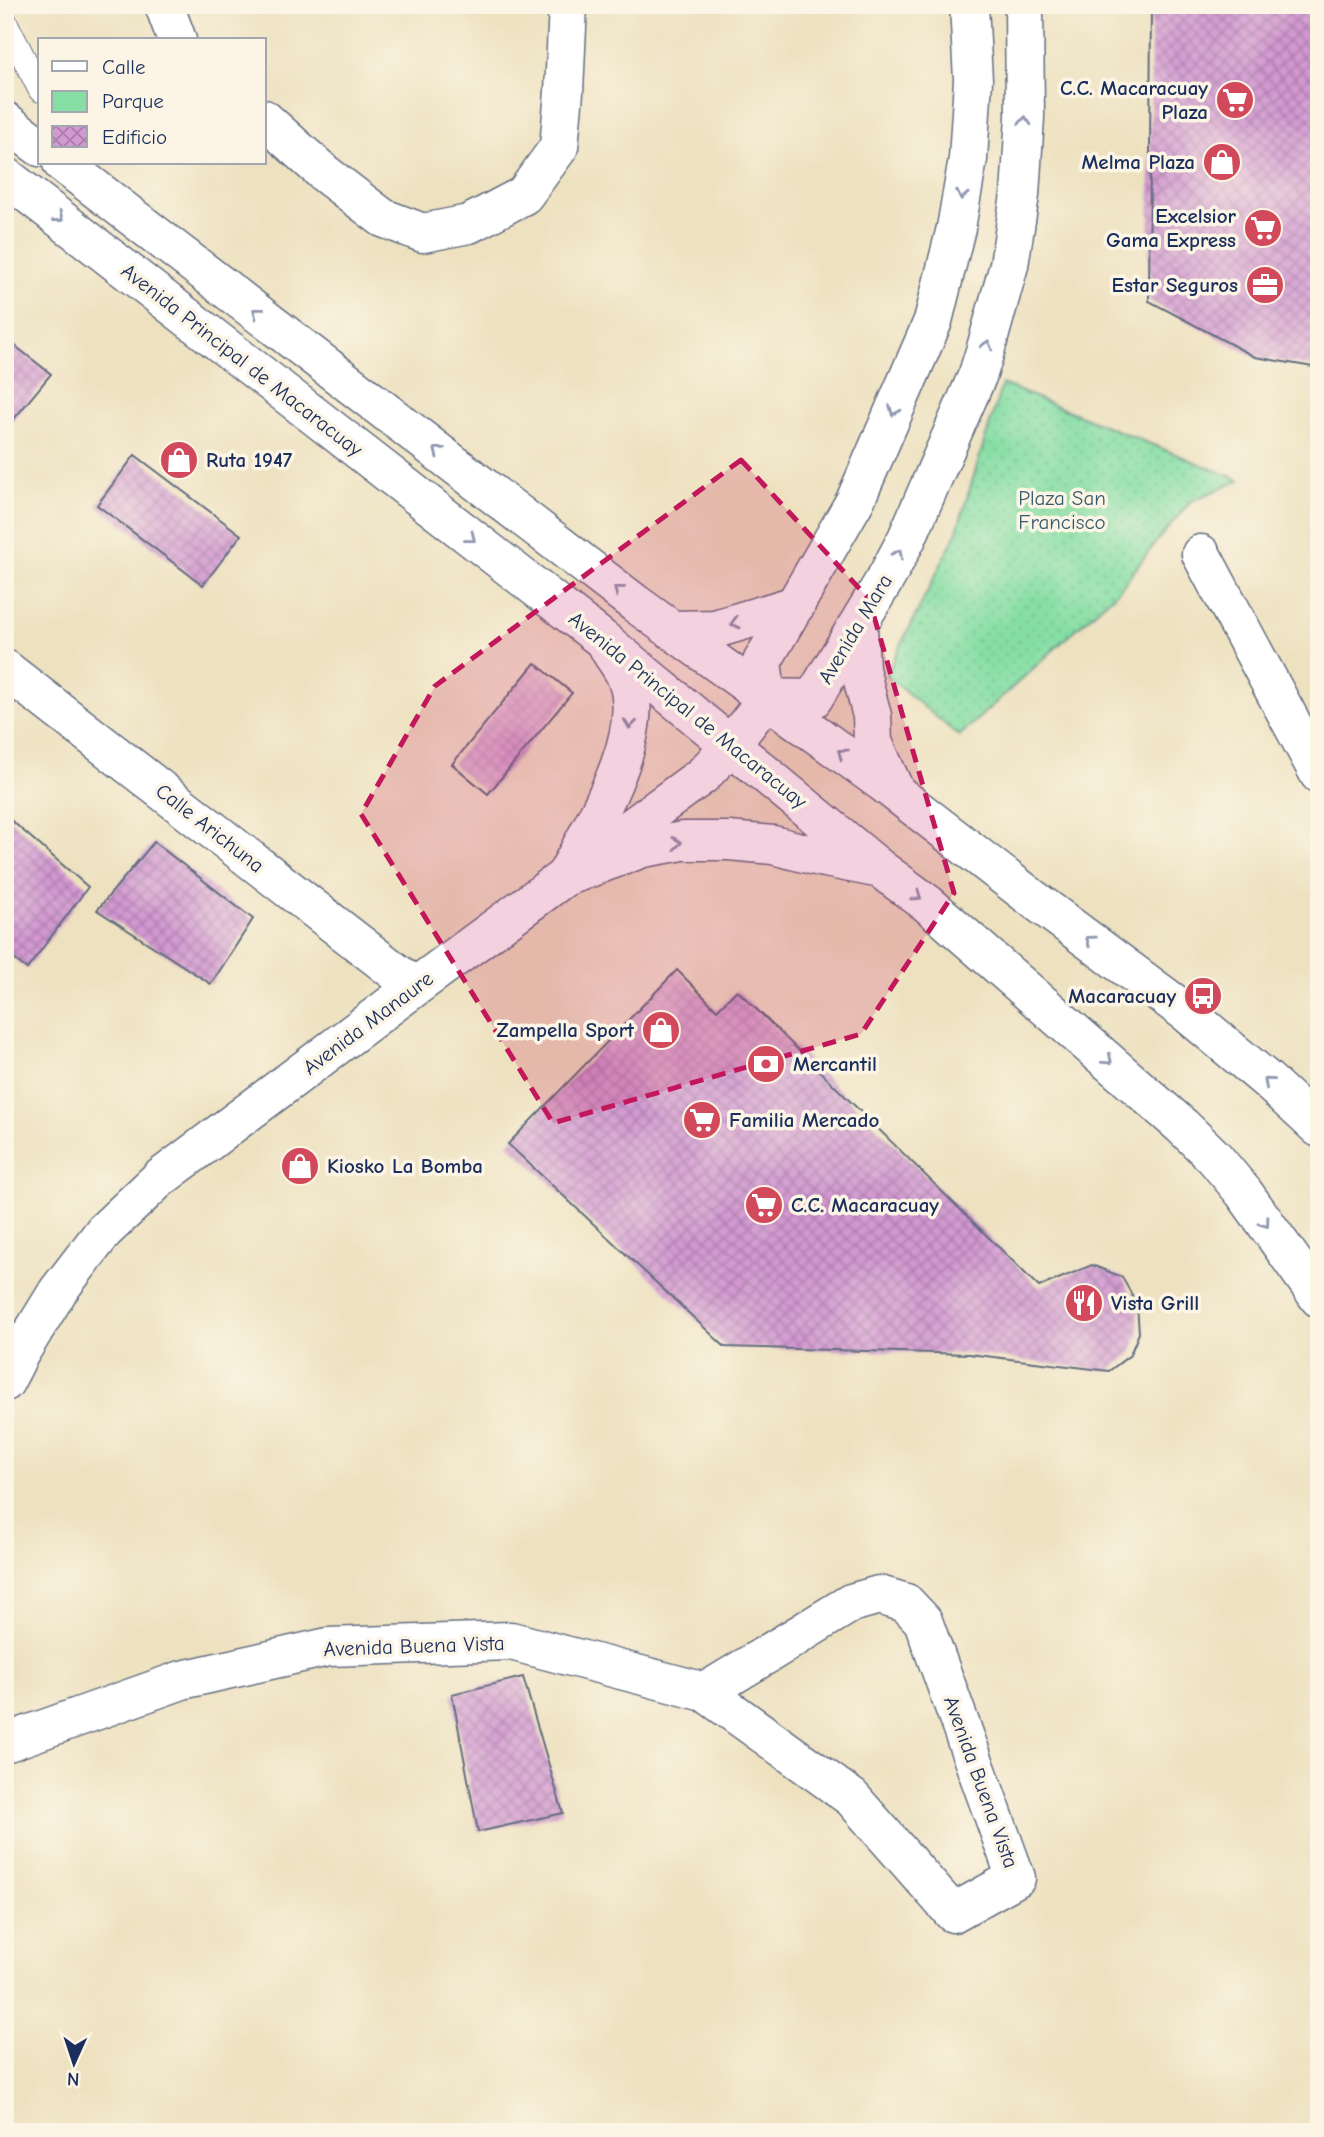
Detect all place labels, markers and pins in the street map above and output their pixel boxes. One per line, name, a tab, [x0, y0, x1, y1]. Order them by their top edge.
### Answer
place label: C.C. Macaracuay Plaza	[1060, 76, 1208, 124]
supermarket icon: C.C. Macaracuay Plaza	[1214, 79, 1256, 121]
shop icon: Melma Plaza	[1201, 141, 1243, 183]
place label: Melma Plaza	[1081, 150, 1195, 174]
place label: Excelsior Gama Express	[1106, 204, 1237, 252]
supermarket icon: Excelsior Gama Express	[1242, 207, 1284, 249]
office icon: Estar Seguros	[1244, 264, 1286, 306]
place label: Estar Seguros	[1112, 273, 1238, 297]
shop icon: Ruta 1947	[158, 439, 200, 481]
place label: Ruta 1947	[206, 448, 293, 472]
bus stop icon: Macaracuay	[1182, 975, 1224, 1017]
place label: Macaracuay	[1068, 984, 1176, 1008]
shop icon: Zampella Sport	[640, 1009, 682, 1051]
place label: Zampella Sport	[497, 1018, 635, 1042]
bank icon: Mercantil	[745, 1043, 787, 1085]
place label: Mercantil	[793, 1052, 877, 1076]
supermarket icon: Familia Mercado	[681, 1099, 723, 1141]
place label: Familia Mercado	[729, 1108, 879, 1132]
shop icon: Kiosko La Bomba	[279, 1145, 321, 1187]
place label: Kiosko La Bomba	[327, 1154, 483, 1178]
supermarket icon: C.C. Macaracuay	[743, 1184, 785, 1226]
place label: C.C. Macaracuay	[791, 1193, 939, 1217]
restaurant icon: Vista Grill	[1063, 1282, 1105, 1324]
place label: Vista Grill	[1111, 1291, 1199, 1315]

